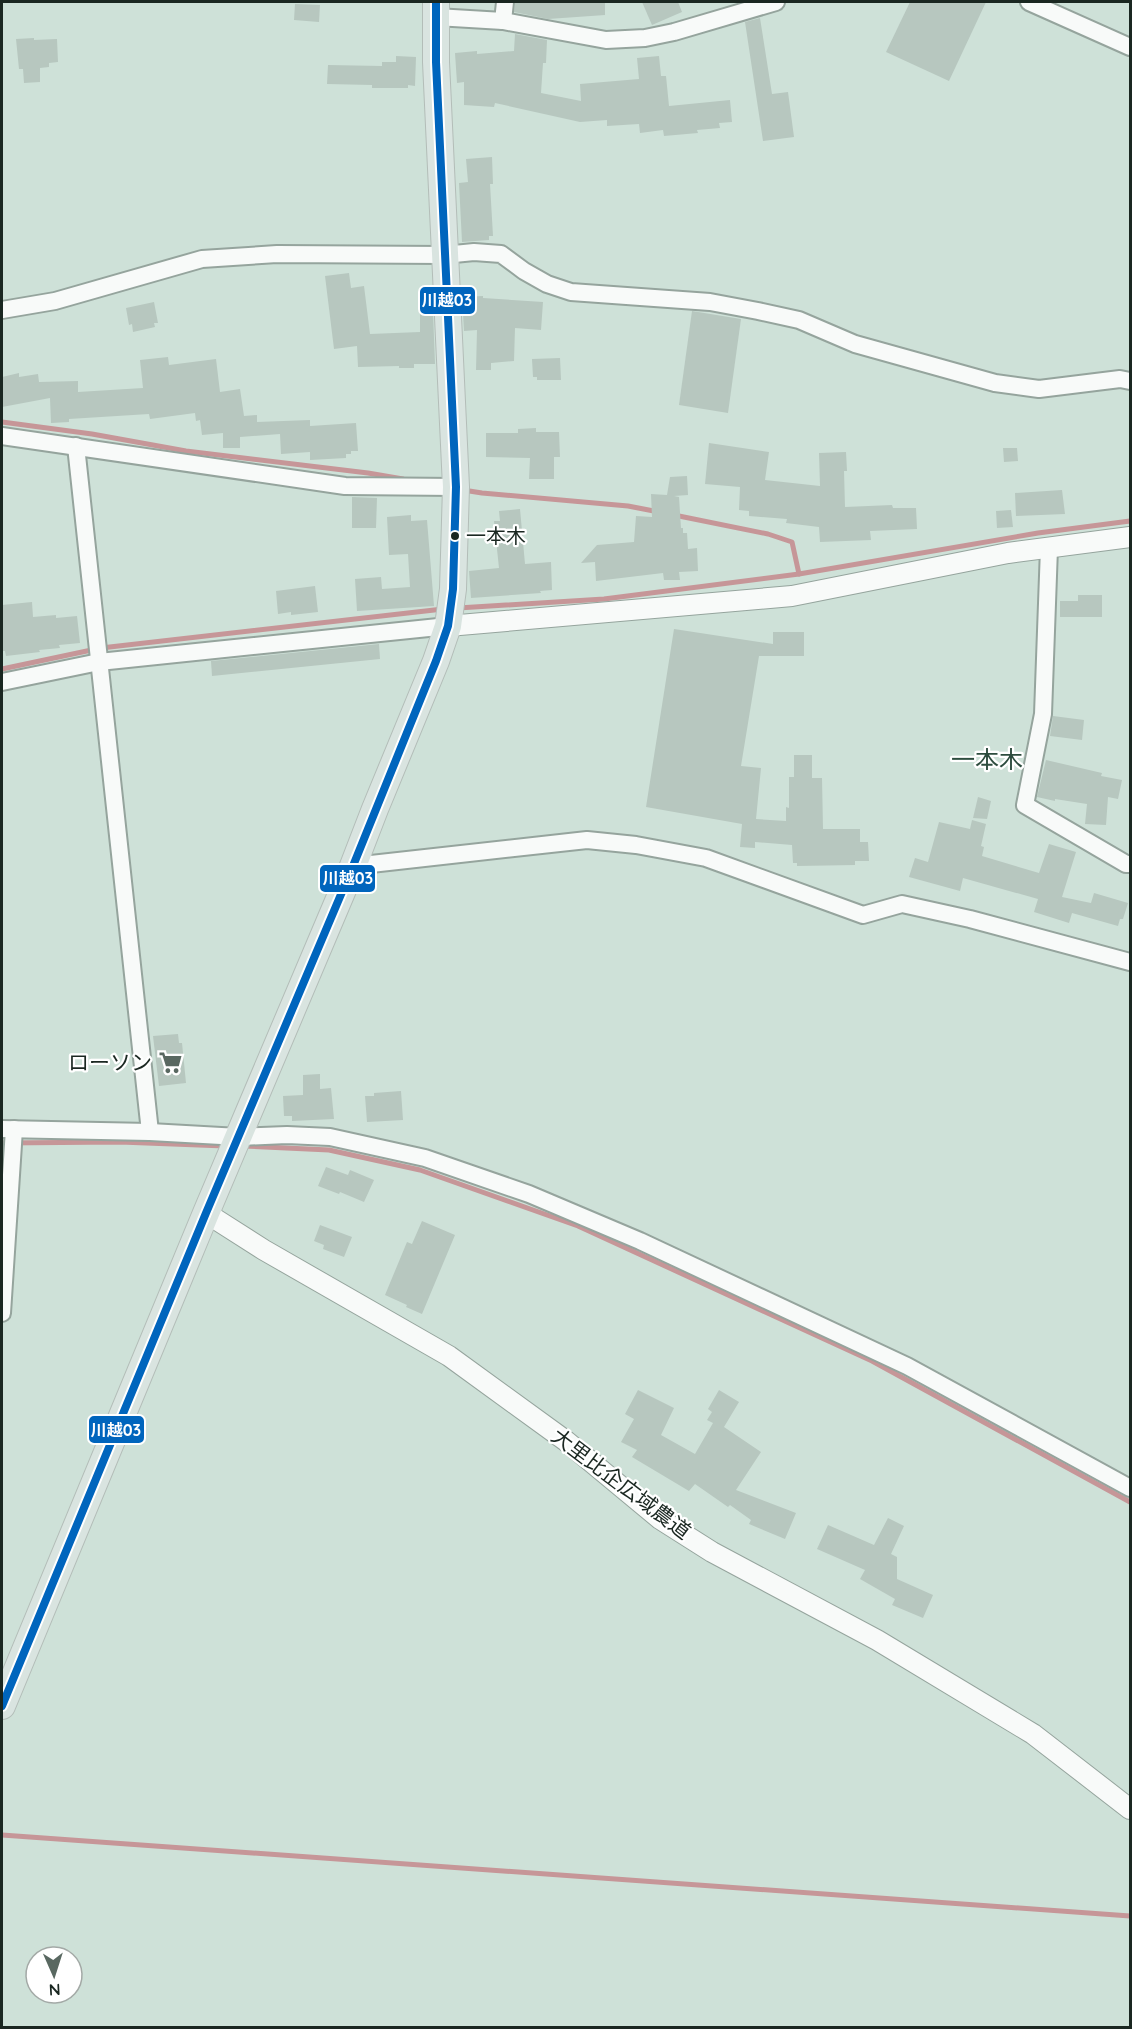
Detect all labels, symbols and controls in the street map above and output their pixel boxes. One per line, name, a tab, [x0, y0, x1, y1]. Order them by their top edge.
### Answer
line badge: 川越03	[419, 286, 476, 315]
text: 川越03	[422, 290, 472, 310]
place label: 一本木	[466, 523, 526, 548]
marker: 一本木	[449, 530, 461, 542]
district label: 一本木	[951, 744, 1023, 774]
line badge: 川越03	[319, 864, 376, 893]
text: 川越03	[323, 868, 373, 888]
place label: ローソン	[68, 1049, 152, 1075]
supermarket icon: ローソン	[157, 1050, 183, 1076]
line badge: 川越03	[88, 1415, 145, 1444]
text: 川越03	[91, 1420, 141, 1440]
street label: 大里比企広域農道	[547, 1422, 697, 1544]
north arrow	[24, 1945, 84, 2005]
text: N	[48, 1980, 61, 2000]

